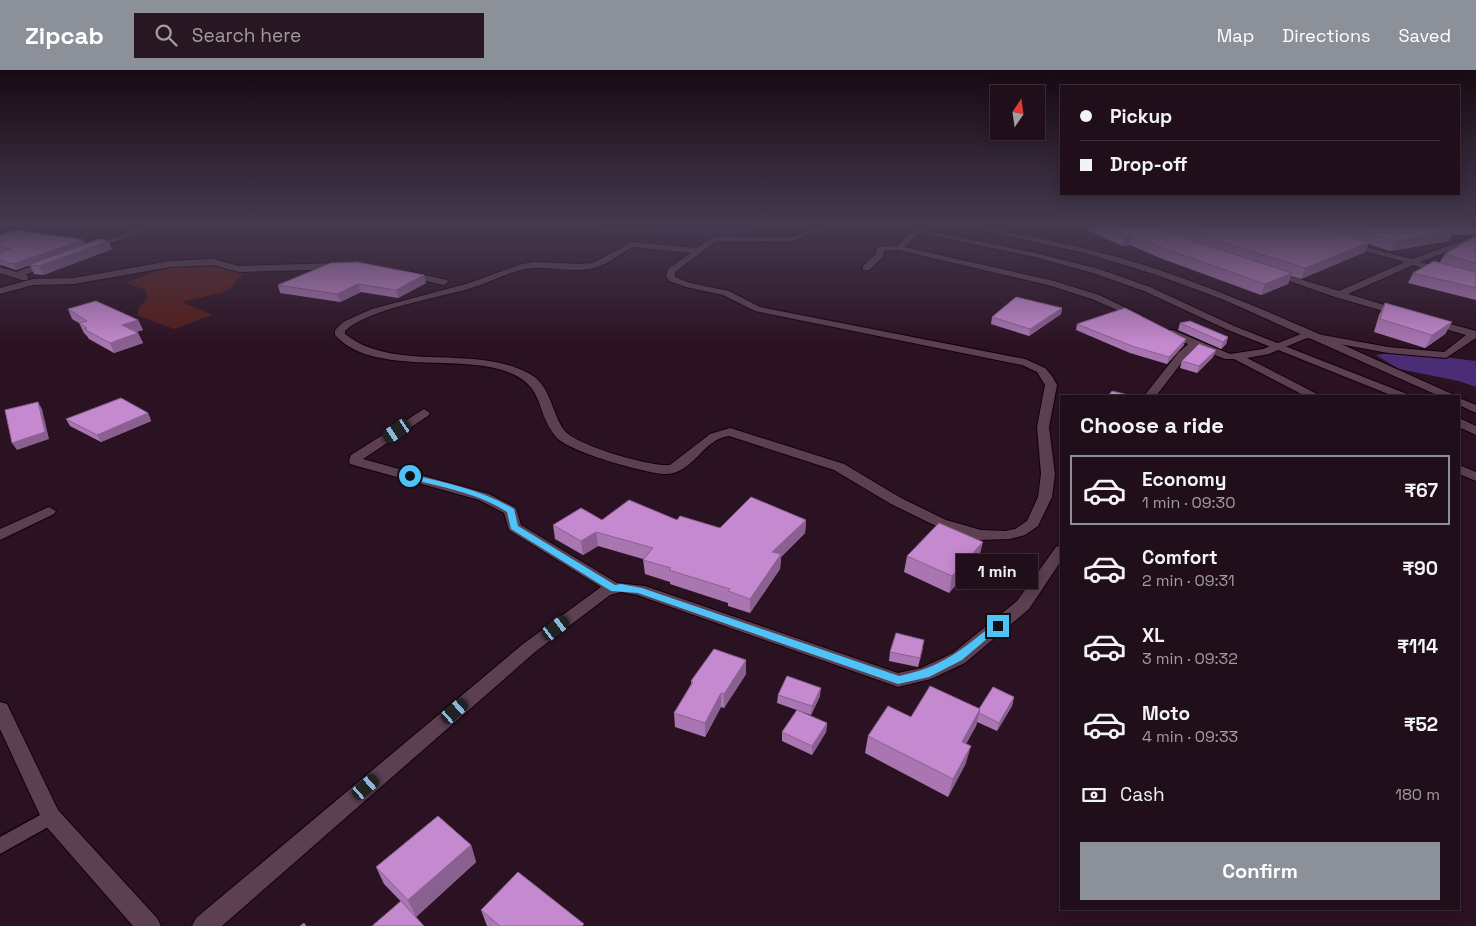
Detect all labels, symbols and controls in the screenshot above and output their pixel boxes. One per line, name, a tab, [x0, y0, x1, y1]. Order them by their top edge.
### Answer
search box	[134, 13, 484, 58]
text: Zipcab	[25, 20, 104, 51]
icon: search	[152, 21, 180, 49]
text: Search here	[192, 23, 301, 48]
text: Map	[1217, 24, 1254, 47]
text: Directions	[1282, 24, 1371, 47]
text: Saved	[1399, 24, 1451, 47]
north arrow	[990, 85, 1045, 140]
map controls	[990, 85, 1045, 140]
text: Pickup	[1110, 104, 1172, 129]
text: Drop-off	[1110, 152, 1188, 177]
text: Choose a ride	[1080, 411, 1224, 439]
car	[380, 416, 413, 446]
route start	[399, 465, 421, 487]
text: Economy	[1142, 467, 1226, 492]
icon: car	[1082, 468, 1127, 513]
text: ₹67	[1404, 478, 1438, 503]
text: 1 min · 09:30	[1142, 492, 1236, 513]
text: Comfort	[1142, 545, 1218, 570]
icon: car	[1082, 546, 1127, 591]
callout: 1 min	[957, 554, 1039, 588]
text: ₹90	[1402, 556, 1438, 581]
text: 1 min	[977, 561, 1017, 582]
text: 2 min · 09:31	[1142, 570, 1235, 591]
car	[539, 613, 572, 643]
route end	[987, 615, 1009, 637]
text: XL	[1142, 623, 1165, 648]
icon: car	[1082, 624, 1127, 669]
text: ₹114	[1397, 634, 1438, 659]
text: 3 min · 09:32	[1142, 648, 1238, 669]
car	[438, 695, 471, 727]
text: Moto	[1142, 701, 1190, 726]
icon: car	[1082, 702, 1127, 747]
text: ₹52	[1404, 712, 1438, 737]
text: 4 min · 09:33	[1142, 726, 1238, 747]
car	[349, 771, 382, 803]
icon: cash	[1080, 781, 1108, 809]
text: Cash	[1120, 782, 1165, 807]
text: 180 m	[1395, 784, 1440, 805]
button: Confirm	[1080, 842, 1440, 900]

